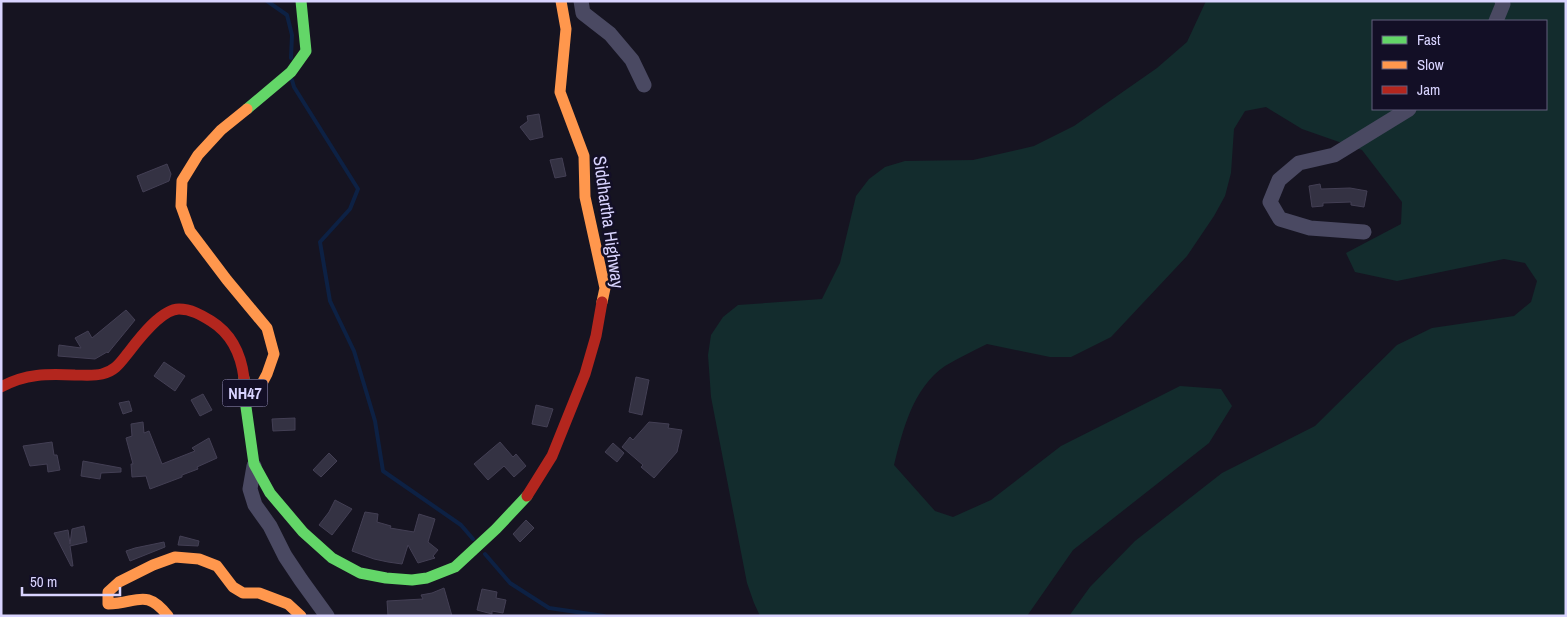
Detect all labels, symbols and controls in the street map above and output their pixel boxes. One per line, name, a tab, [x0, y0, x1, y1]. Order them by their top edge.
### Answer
legend	[1372, 20, 1547, 110]
text: Fast	[1417, 29, 1441, 50]
text: Slow	[1417, 54, 1444, 75]
text: Jam	[1417, 79, 1440, 100]
street label: Siddhartha Highway	[587, 154, 631, 291]
road number: NH47	[222, 379, 268, 406]
scale bar	[22, 564, 120, 596]
text: 50 m	[30, 571, 57, 592]

